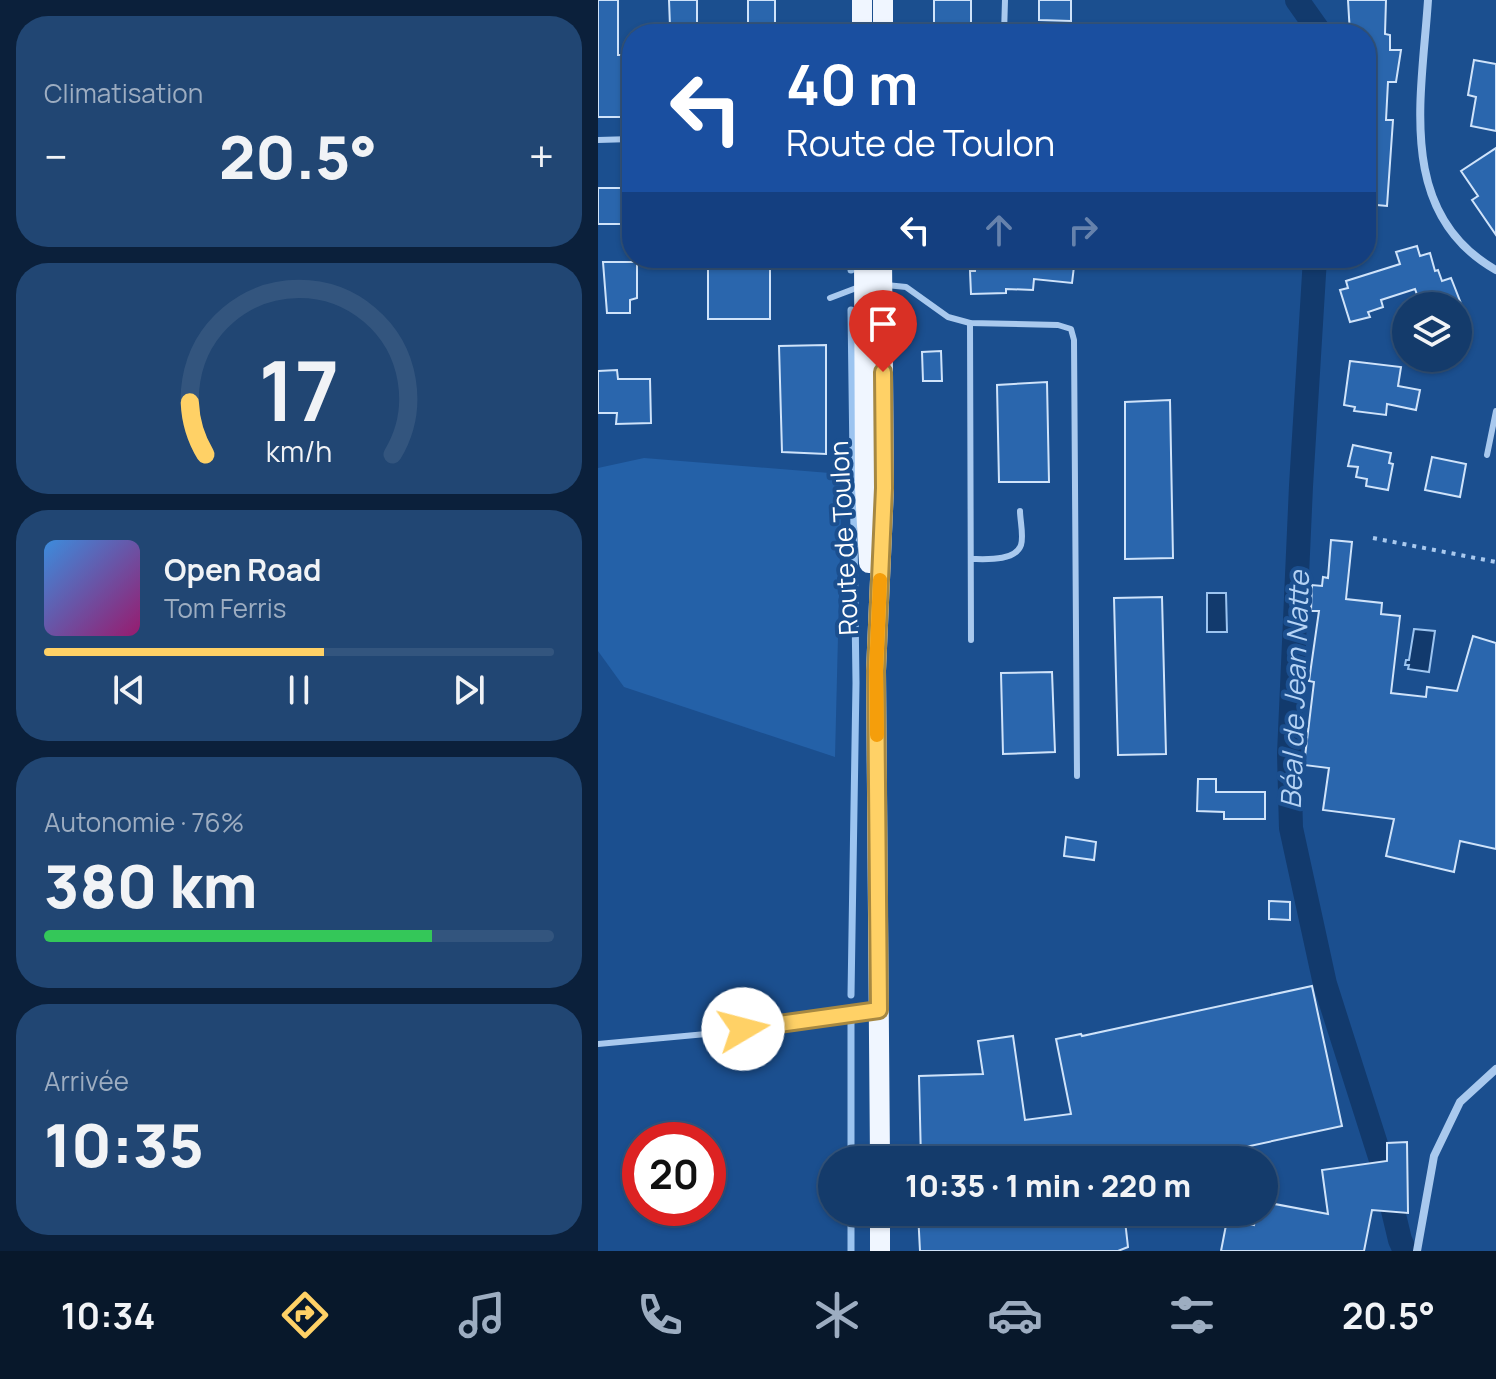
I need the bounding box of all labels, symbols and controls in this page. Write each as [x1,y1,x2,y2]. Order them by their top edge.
text: 40 m [786,45,918,122]
icon: left [654,56,758,160]
text: Climatisation [44,75,203,111]
text: 20.5° [219,115,377,197]
text: Route de Toulon [786,118,1055,167]
text: − [44,126,68,186]
text: + [529,126,554,186]
icon: left [893,208,937,252]
icon: ahead [977,208,1021,252]
icon: right [1061,208,1105,252]
pin [849,290,917,372]
map controls [1392,292,1472,372]
button: layers [1392,292,1472,372]
icon: arrive [861,302,905,346]
text: 17 [259,331,339,445]
text: km/h [266,432,332,471]
street label: Route de Toulon [820,440,866,636]
text: Open Road [164,549,321,590]
water label: Béal de Jean Natte [1271,569,1317,810]
text: Tom Ferris [164,590,286,626]
icon: previous [107,668,151,712]
icon: pause [277,668,321,712]
icon: next [447,668,491,712]
text: Autonomie · 76% [44,804,244,840]
text: 380 km [44,844,257,926]
position arrow [701,987,785,1071]
text: Arrivée [44,1063,129,1099]
text: 10:35 [44,1103,204,1185]
speed limit sign: 20 [622,1122,726,1226]
text: 10:35 · 1 min · 220 m [905,1165,1191,1206]
icon: directions [277,1287,333,1343]
icon: music [454,1287,510,1343]
icon: phone [632,1287,688,1343]
icon: climate [809,1287,865,1343]
icon: car [987,1287,1043,1343]
icon: filters [1164,1287,1220,1343]
text: 10:34 [61,1291,155,1340]
text: 20.5° [1342,1291,1435,1340]

